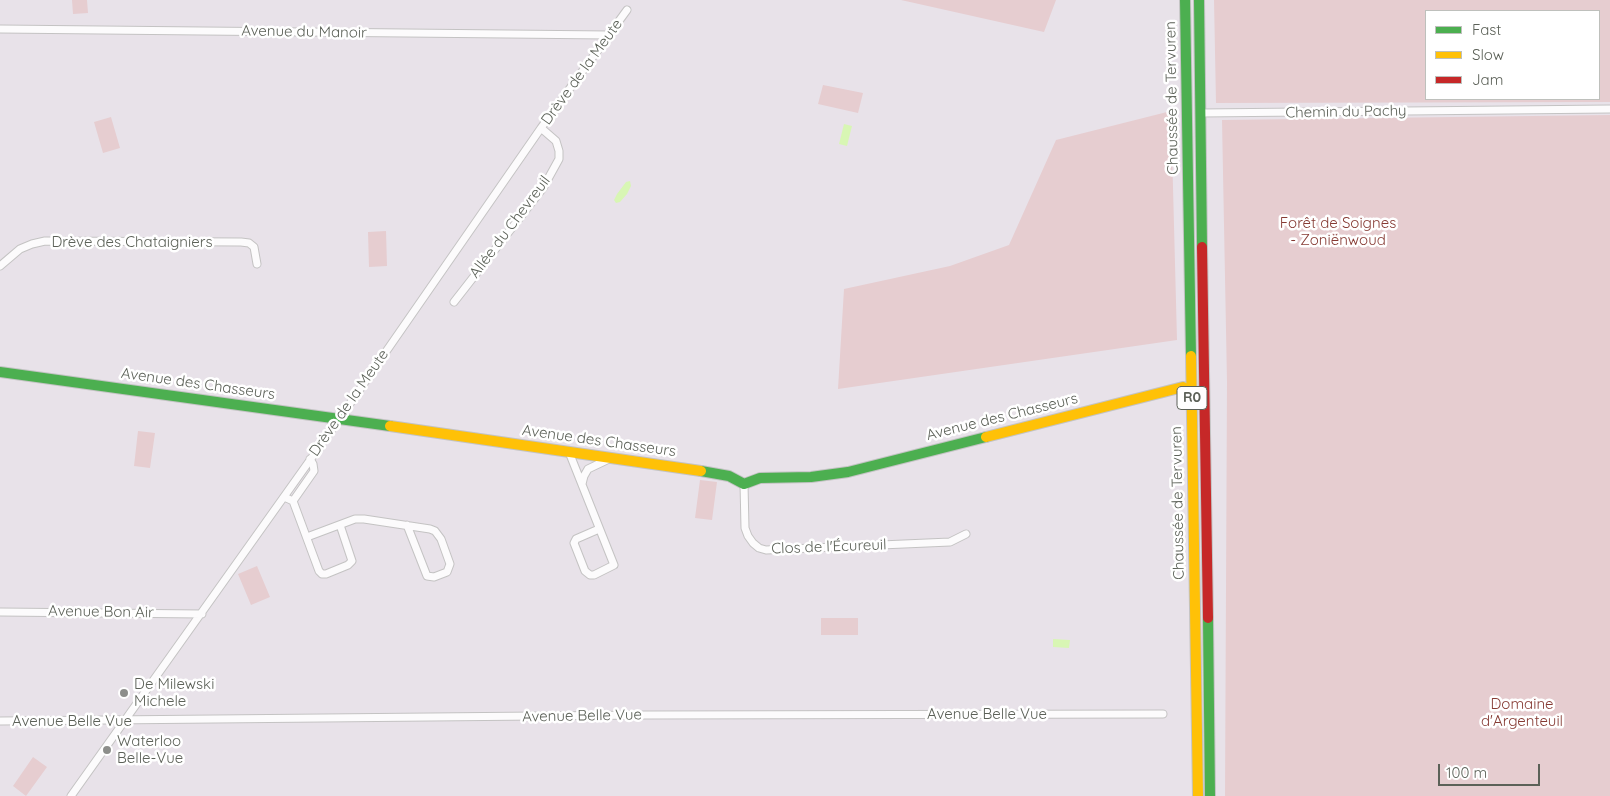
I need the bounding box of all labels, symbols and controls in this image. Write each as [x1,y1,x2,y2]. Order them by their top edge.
legend [1425,10,1600,100]
street label: Drève de la Meute [538,16,626,128]
text: Fast [1472,20,1501,39]
street label: Chaussée de Tervuren [1162,21,1182,175]
street label: Avenue du Manoir [241,22,367,42]
text: Slow [1472,45,1504,64]
text: Jam [1472,70,1503,89]
street label: Chemin du Pachy [1285,102,1407,122]
street label: Allée du Chevreuil [466,172,554,282]
park label: Forêt de Soignes - Zoniënwoud [1280,214,1396,249]
street label: Drève des Chataigniers [51,233,213,251]
street label: Drève de la Meute [305,346,393,460]
street label: Avenue des Chasseurs [120,364,276,404]
road number: R0 [1177,386,1207,409]
street label: Avenue des Chasseurs [924,389,1080,445]
street label: Avenue des Chasseurs [521,421,677,461]
street label: Chaussée de Tervuren [1168,426,1188,580]
street label: Clos de l'Écureuil [771,536,887,558]
street label: Avenue Bon Air [48,602,154,622]
place label: De Milewski Michele [134,675,214,710]
marker: De Milewski Michele [118,687,130,699]
park label: Domaine d'Argenteuil [1481,695,1563,730]
street label: Avenue Belle Vue [927,705,1047,723]
street label: Avenue Belle Vue [522,706,642,726]
street label: Avenue Belle Vue [12,712,132,730]
place label: Waterloo Belle-Vue [117,732,183,767]
marker: Waterloo Belle-Vue [101,744,113,756]
scale bar [1440,754,1542,786]
text: 100 m [1446,763,1487,782]

